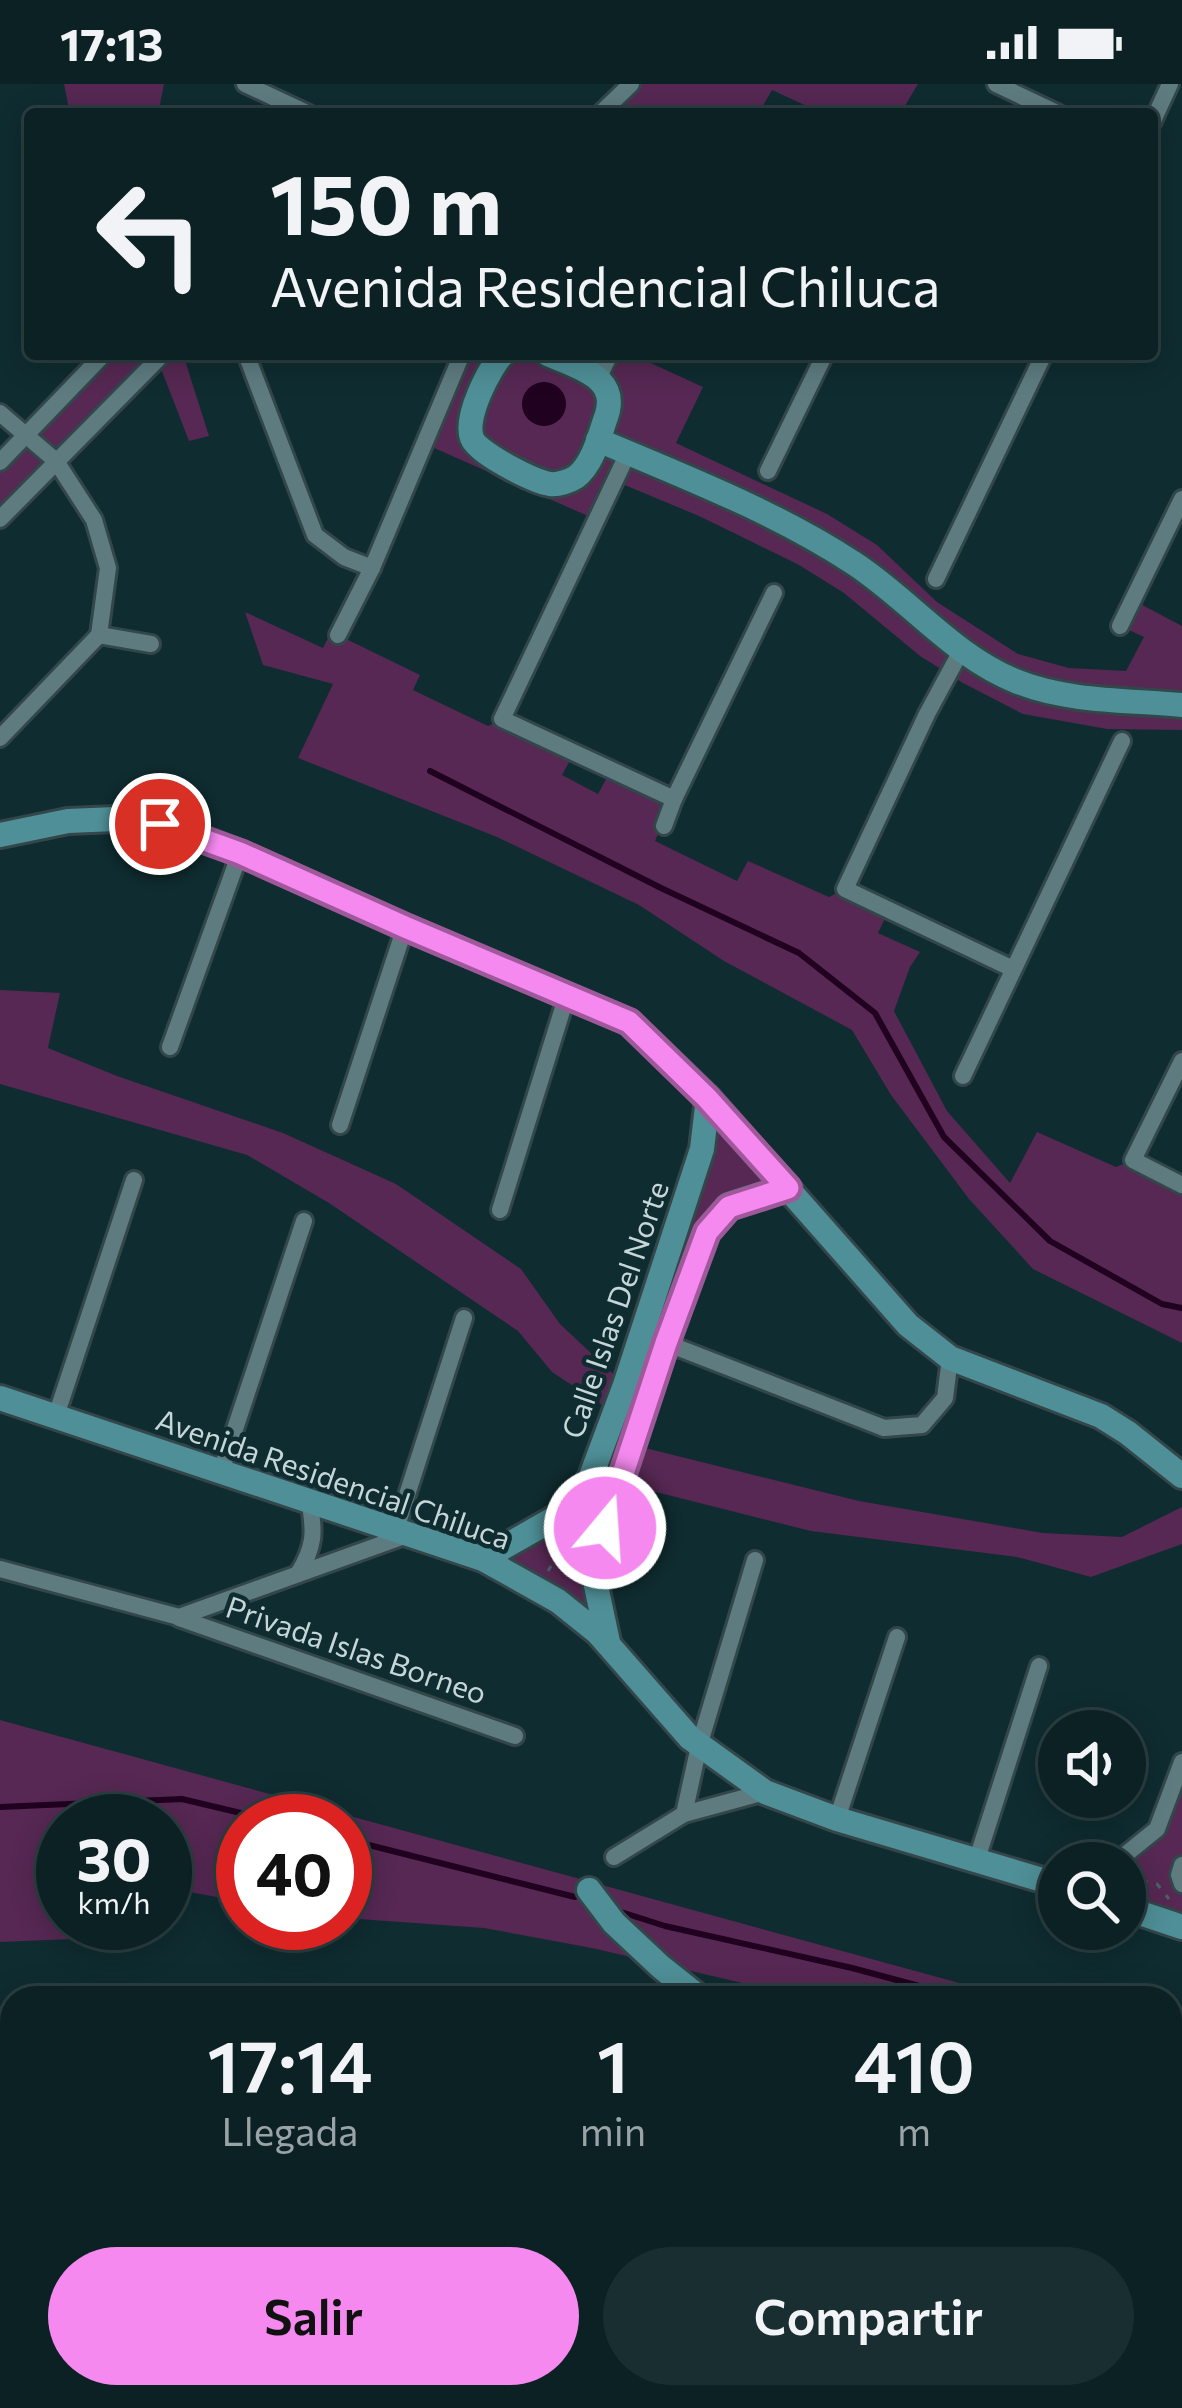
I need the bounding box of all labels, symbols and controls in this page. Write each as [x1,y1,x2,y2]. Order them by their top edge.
text: 17:13 [60,15,164,70]
text: 150 m [270,150,502,252]
icon: left [72,156,228,312]
text: Avenida Residencial Chiluca [270,252,940,318]
pin [109,773,211,875]
icon: arrive [127,791,193,857]
street label: Calle Islas Del Norte [552,1176,675,1443]
street label: Avenida Residencial Chiluca [152,1400,516,1556]
position arrow [542,1465,668,1591]
street label: Privada Islas Borneo [222,1587,492,1711]
map controls [1038,1710,1146,1950]
button: sound [1038,1710,1146,1818]
speed limit sign: 40 [216,1794,372,1950]
text: 30 [77,1820,151,1893]
button: search [1038,1842,1146,1950]
text: km/h [78,1883,150,1920]
text: 17:14 [207,2020,373,2108]
text: 1 [597,2020,629,2108]
text: 410 [853,2020,975,2108]
text: Llegada [221,2106,358,2154]
text: min [580,2106,646,2154]
text: m [897,2106,931,2154]
button: Salir [48,2247,579,2385]
button: Compartir [603,2247,1134,2385]

